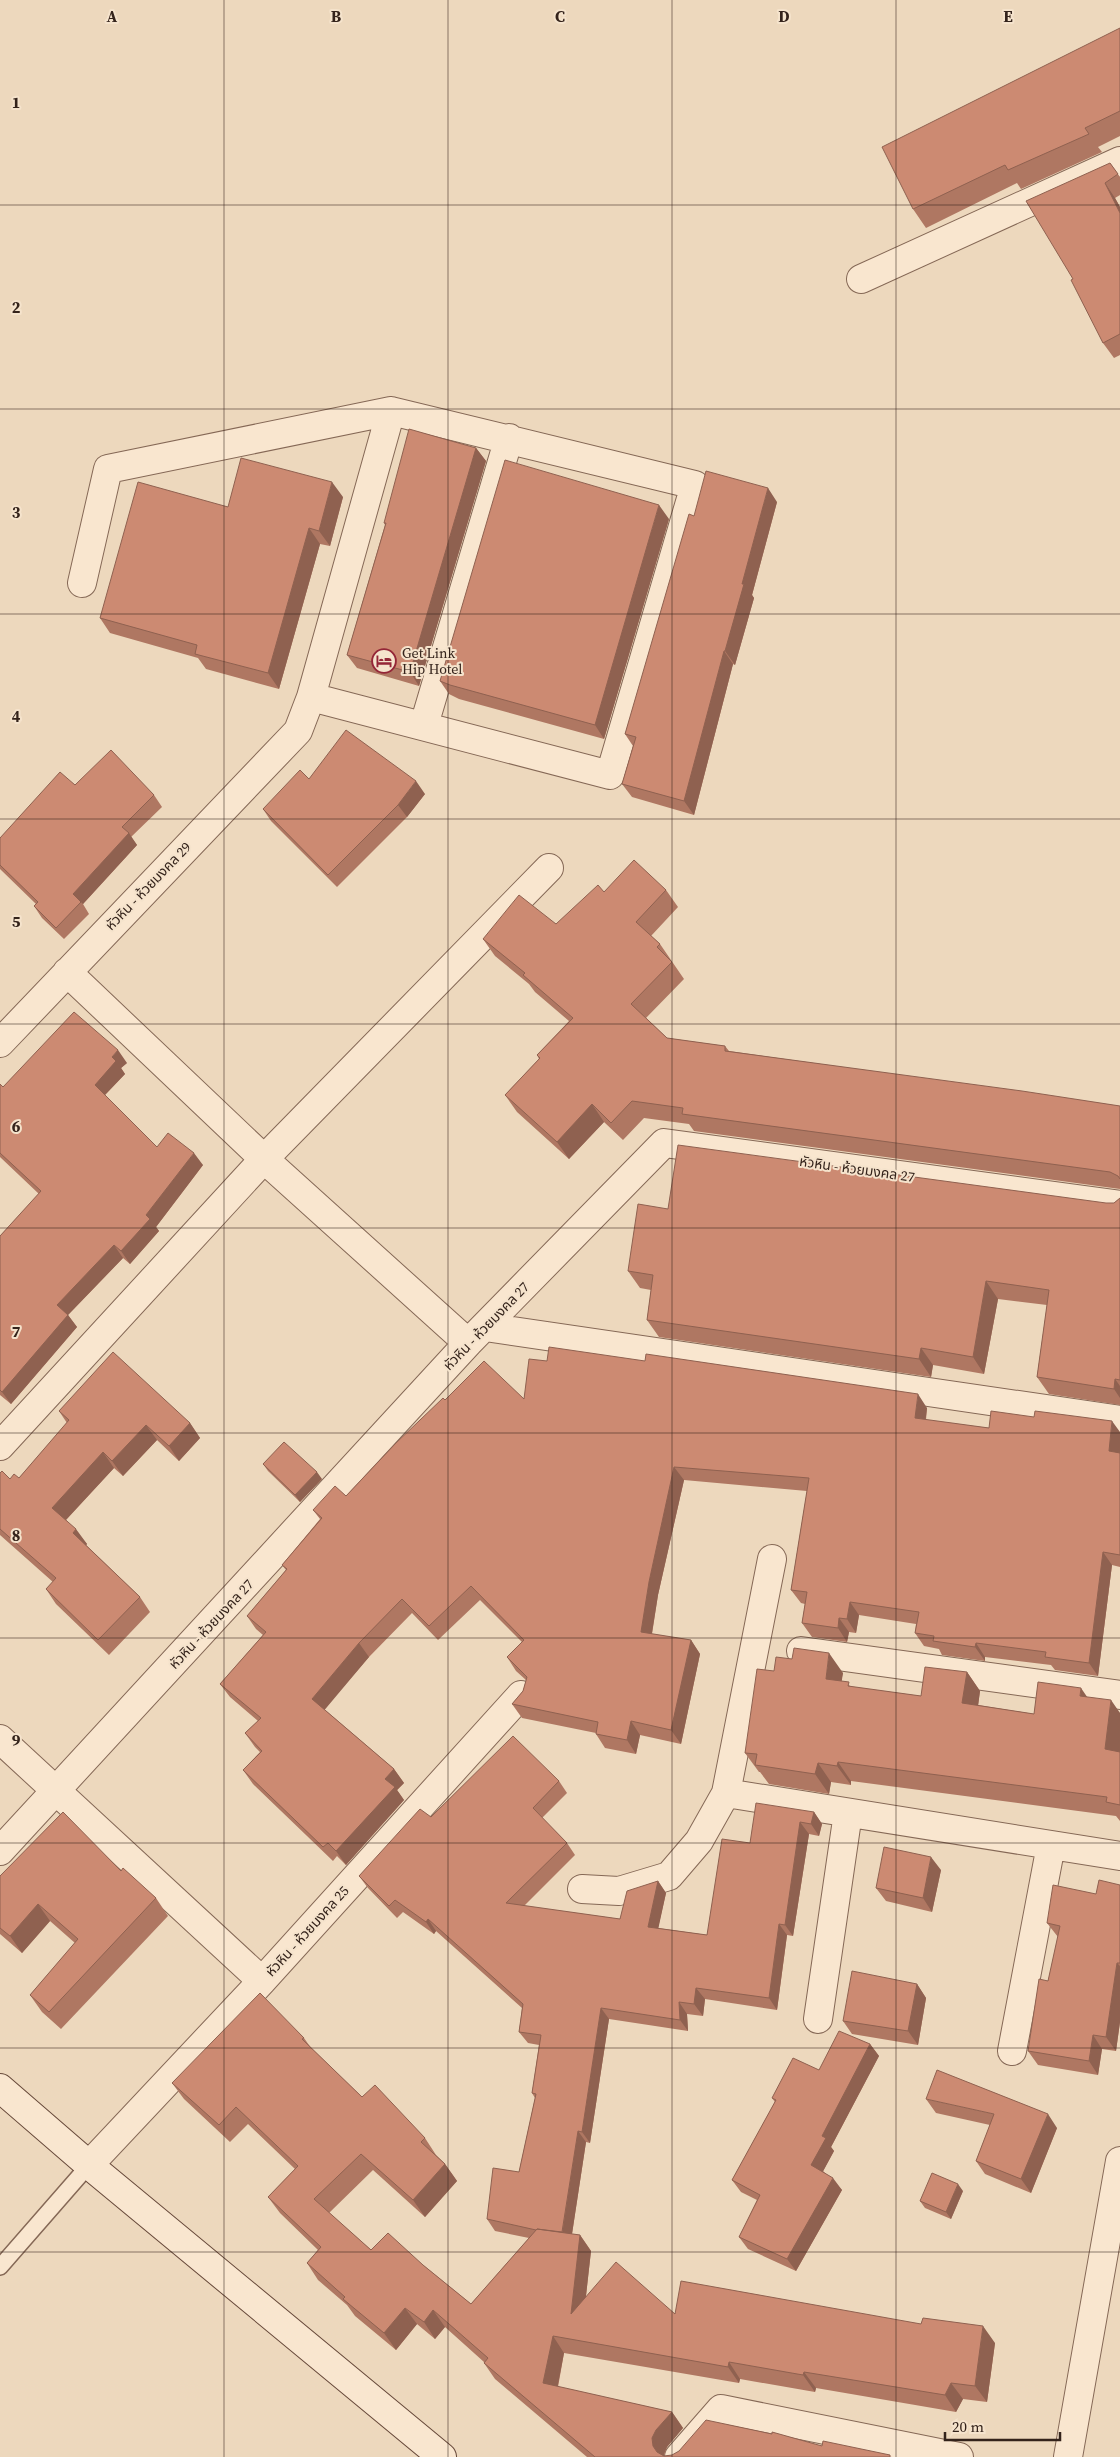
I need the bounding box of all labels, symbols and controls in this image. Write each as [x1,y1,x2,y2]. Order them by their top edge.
text: A [107,5,118,27]
text: B [331,5,342,27]
text: C [555,5,565,27]
text: D [778,5,790,27]
text: E [1003,5,1013,27]
text: 1 [12,91,20,113]
text: 2 [12,296,21,318]
text: 3 [12,501,21,523]
place label: Get Link Hip Hotel [402,643,463,679]
hotel icon: Get Link Hip Hotel [371,648,397,674]
text: 4 [12,705,21,727]
street label: หัวหิน - ห้วยมงคล 29 [100,837,196,935]
text: 5 [12,910,21,932]
text: 6 [12,1115,21,1137]
street label: หัวหิน - ห้วยมงคล 27 [798,1151,916,1187]
street label: หัวหิน - ห้วยมงคล 27 [438,1277,534,1375]
text: 7 [12,1320,21,1342]
text: 8 [12,1524,20,1546]
street label: หัวหิน - ห้วยมงคล 27 [164,1575,258,1673]
text: 9 [12,1729,21,1751]
street label: หัวหิน - ห้วยมงคล 25 [261,1881,353,1981]
scale bar [945,2410,1060,2442]
text: 20 m [952,2416,984,2437]

